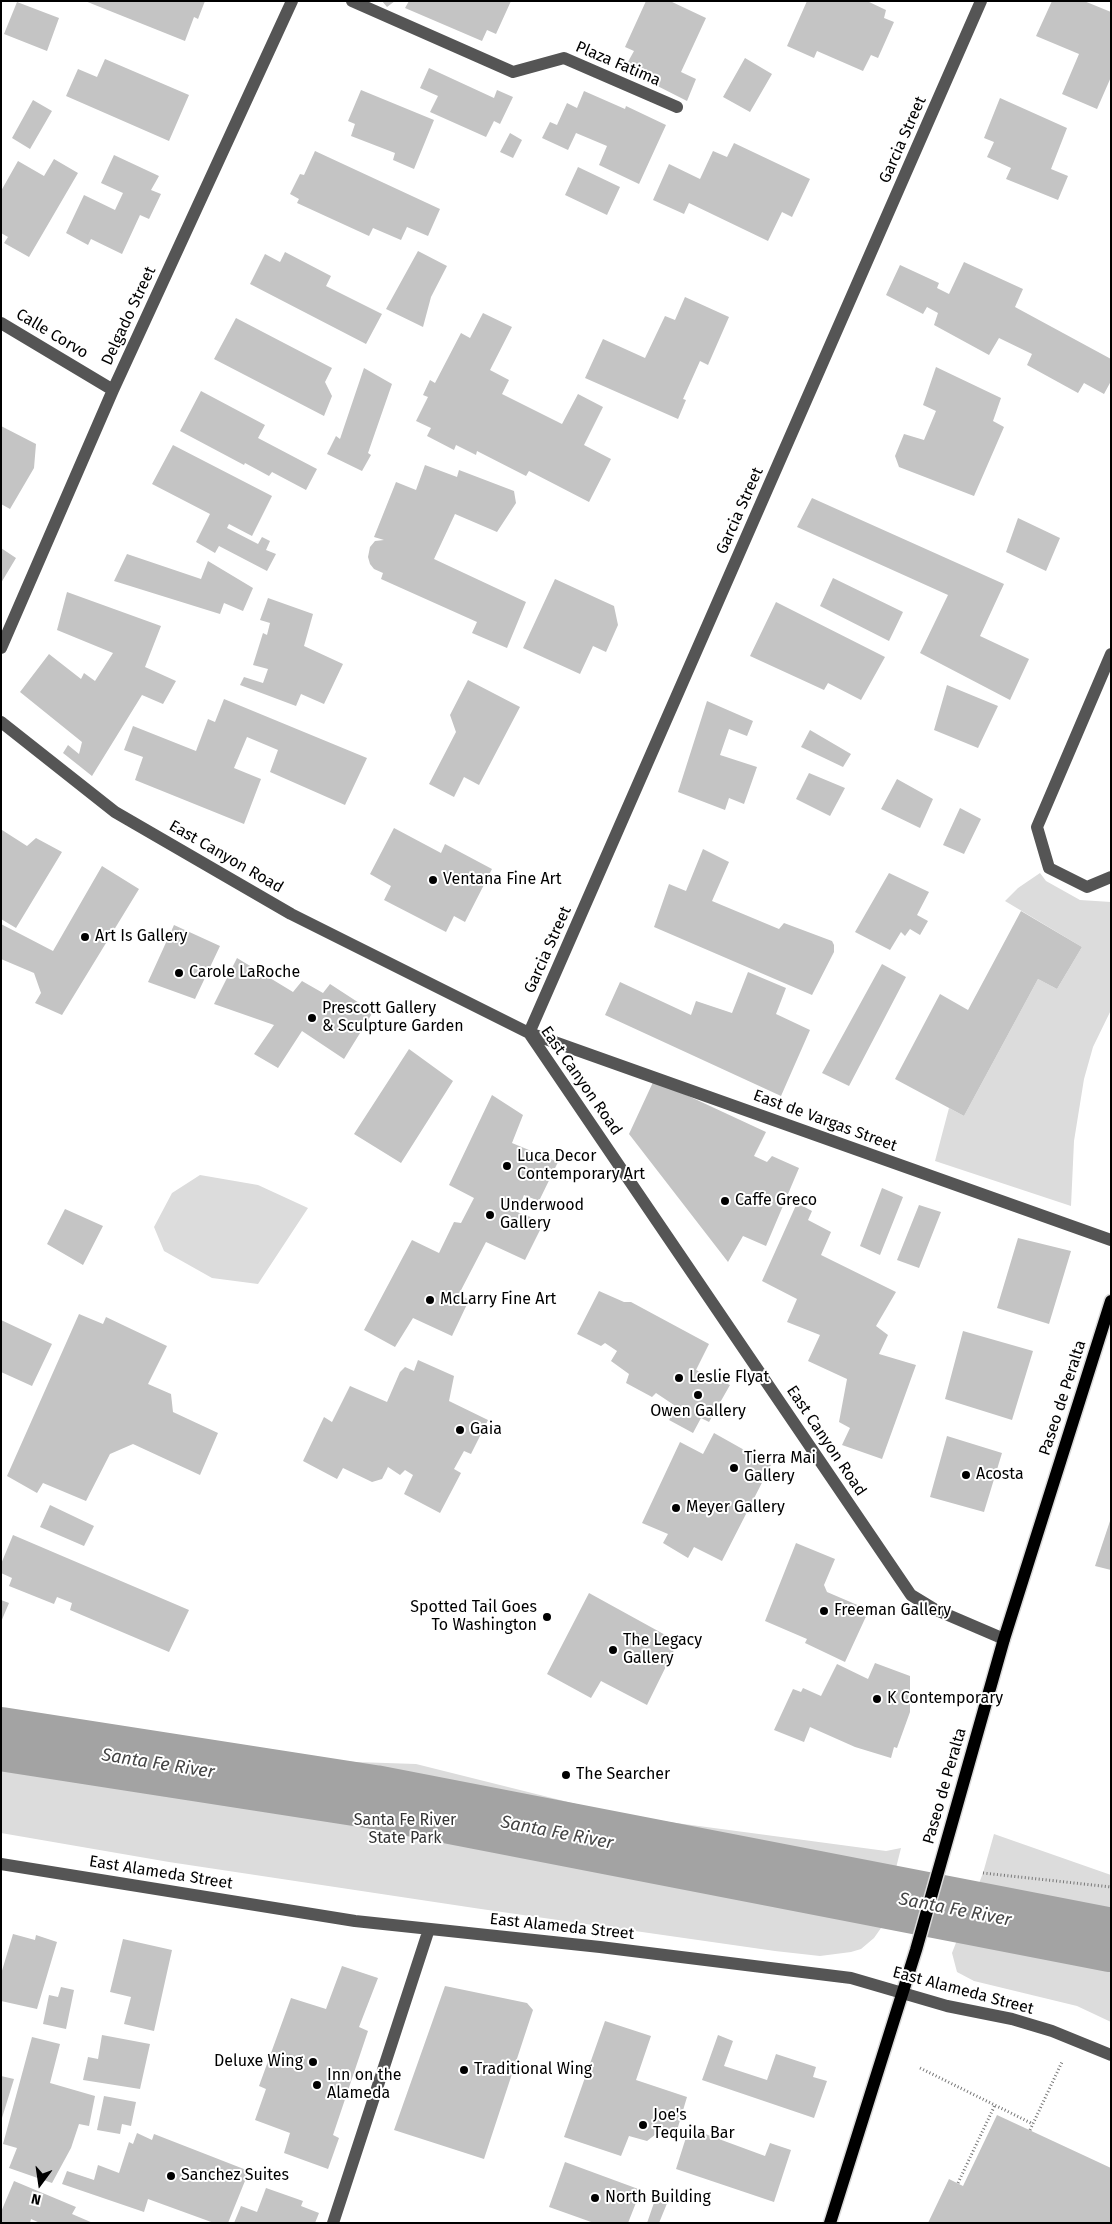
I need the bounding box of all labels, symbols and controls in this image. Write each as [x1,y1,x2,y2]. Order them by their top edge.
street label: Plaza Fatima [573,37,663,91]
street label: Garcia Street [875,94,931,186]
street label: Delgado Street [98,263,160,369]
street label: Calle Corvo [12,305,92,363]
street label: Garcia Street [712,465,768,557]
street label: East Canyon Road [165,816,287,898]
place label: Ventana Fine Art [443,870,562,890]
marker: Ventana Fine Art [427,874,439,886]
street label: Garcia Street [520,904,576,996]
place label: Art Is Gallery [95,927,187,947]
marker: Art Is Gallery [79,931,91,943]
place label: Carole LaRoche [189,963,300,983]
marker: Carole LaRoche [173,967,185,979]
place label: Prescott Gallery & Sculpture Garden [322,999,464,1037]
marker: Prescott Gallery & Sculpture Garden [306,1012,318,1024]
street label: East Canyon Road [536,1023,626,1139]
street label: East de Vargas Street [751,1086,899,1156]
place label: Luca Decor Contemporary Art [517,1147,645,1185]
marker: Luca Decor Contemporary Art [501,1160,513,1172]
place label: Caffe Greco [735,1191,817,1211]
marker: Caffe Greco [719,1195,731,1207]
place label: Underwood Gallery [500,1196,584,1234]
marker: Underwood Gallery [484,1209,496,1221]
place label: McLarry Fine Art [440,1290,556,1310]
marker: McLarry Fine Art [424,1294,436,1306]
street label: Paseo de Peralta [1035,1338,1091,1458]
place label: Leslie Flyat [689,1368,769,1388]
marker: Leslie Flyat [673,1372,685,1384]
street label: East Canyon Road [782,1382,870,1500]
marker: Owen Gallery [692,1389,704,1401]
place label: Owen Gallery [650,1402,746,1422]
place label: Gaia [470,1420,502,1440]
marker: Gaia [454,1424,466,1436]
place label: Tierra Mai Gallery [744,1449,816,1487]
marker: Tierra Mai Gallery [728,1462,740,1474]
place label: Acosta [976,1465,1024,1485]
marker: Acosta [960,1469,972,1481]
place label: Meyer Gallery [686,1498,785,1518]
marker: Meyer Gallery [670,1502,682,1514]
place label: Spotted Tail Goes To Washington [410,1598,537,1636]
place label: Freeman Gallery [834,1601,951,1621]
marker: Freeman Gallery [818,1605,830,1617]
marker: Spotted Tail Goes To Washington [541,1611,553,1623]
place label: The Legacy Gallery [623,1631,702,1669]
marker: The Legacy Gallery [607,1644,619,1656]
place label: K Contemporary [887,1689,1003,1709]
marker: K Contemporary [871,1693,883,1705]
street label: Paseo de Peralta [919,1726,971,1846]
water label: Santa Fe River [100,1744,216,1784]
place label: The Searcher [576,1765,670,1785]
marker: The Searcher [560,1769,572,1781]
park label: Santa Fe River State Park [354,1811,456,1849]
water label: Santa Fe River [499,1812,615,1854]
street label: East Alameda Street [88,1852,234,1894]
water label: Santa Fe River [897,1889,1013,1931]
street label: East Alameda Street [489,1910,635,1944]
street label: East Alameda Street [890,1963,1036,2019]
place label: Deluxe Wing [214,2052,303,2072]
marker: Deluxe Wing [307,2056,319,2068]
place label: Traditional Wing [474,2060,592,2080]
marker: Traditional Wing [458,2064,470,2076]
place label: Inn on the Alameda [327,2066,402,2104]
marker: Inn on the Alameda [311,2079,323,2091]
place label: Joe's Tequila Bar [653,2106,735,2144]
marker: Joe's Tequila Bar [637,2119,649,2131]
north arrow [15,2159,65,2209]
place label: Sanchez Suites [181,2166,289,2186]
marker: Sanchez Suites [165,2170,177,2182]
place label: North Building [605,2188,711,2208]
text: N [30,2190,43,2208]
marker: North Building [589,2192,601,2204]

